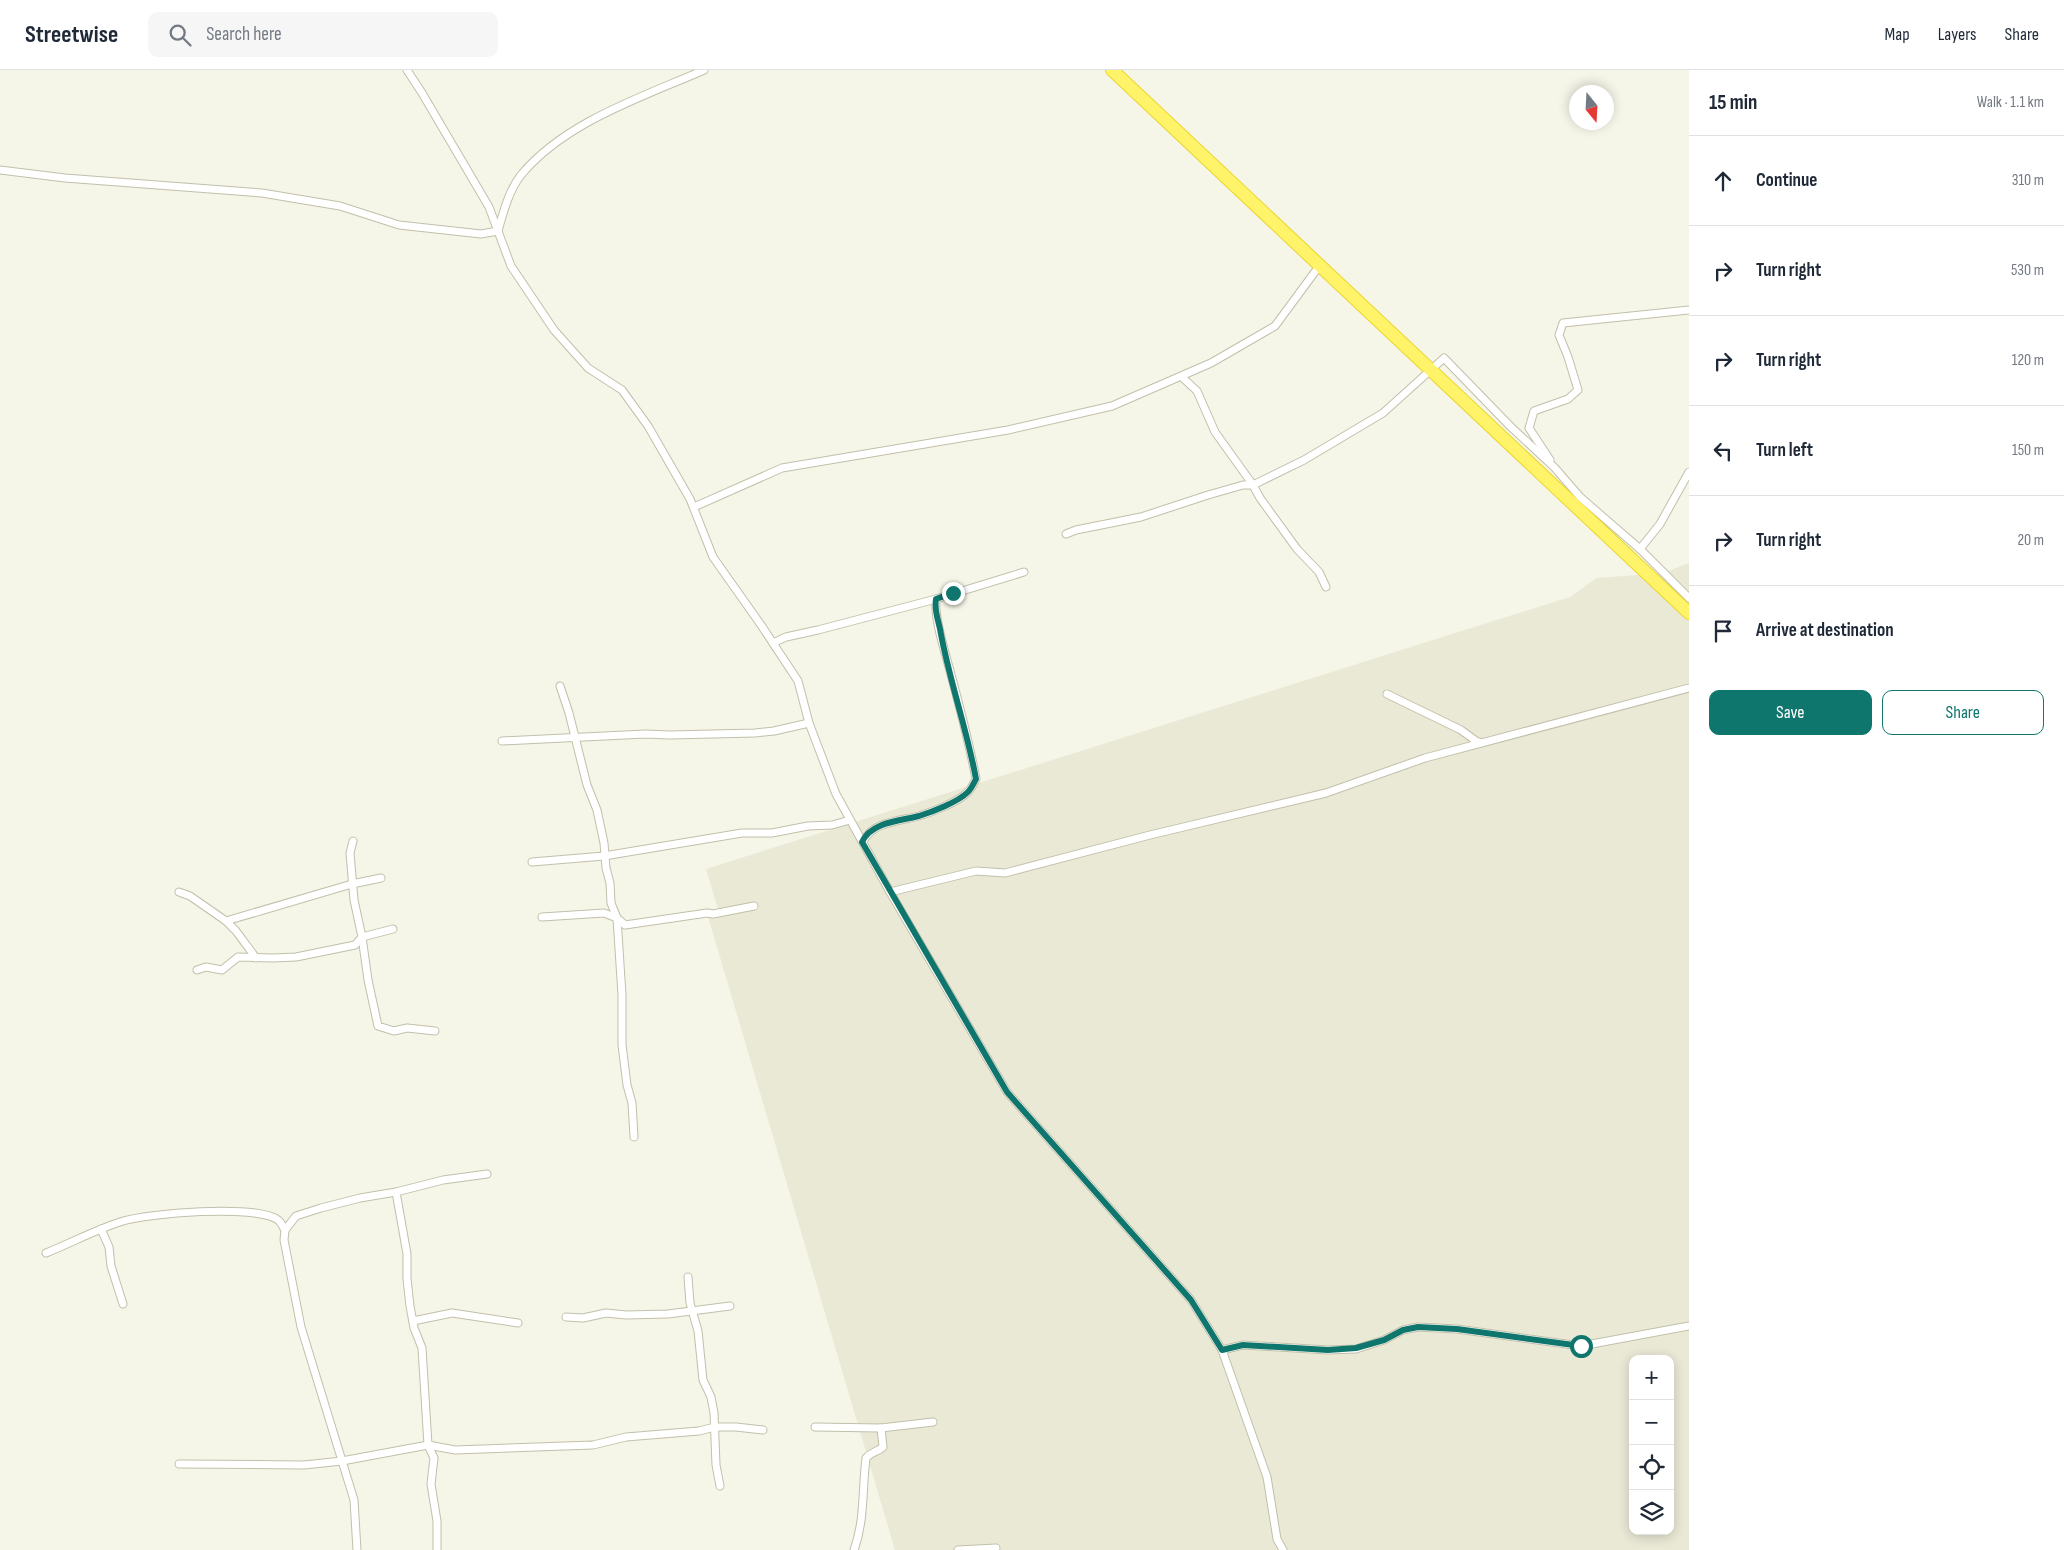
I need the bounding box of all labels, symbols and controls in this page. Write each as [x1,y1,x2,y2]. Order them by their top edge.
search box [148,12,498,57]
text: Streetwise [25,20,118,49]
icon: search [166,21,194,49]
text: Search here [206,23,282,46]
text: Map [1885,24,1910,45]
text: Layers [1938,24,1977,45]
text: Share [2005,24,2039,45]
north arrow [1569,85,1614,130]
text: 15 min [1709,90,1757,115]
text: Walk · 1.1 km [1977,93,2044,112]
icon: ahead [1709,167,1737,195]
text: Continue [1756,169,1817,192]
text: 310 m [2012,171,2044,190]
icon: right [1709,257,1737,285]
text: Turn right [1756,259,1821,282]
text: 530 m [2011,261,2044,280]
icon: right [1709,347,1737,375]
text: Turn right [1756,349,1821,372]
text: 120 m [2012,351,2044,370]
icon: left [1709,437,1737,465]
text: Turn left [1756,439,1813,462]
text: 150 m [2012,441,2044,460]
icon: right [1709,527,1737,555]
text: Turn right [1756,529,1821,552]
text: 20 m [2017,531,2044,550]
route end [942,582,965,605]
icon: arrive [1709,617,1737,645]
text: Arrive at destination [1756,619,1894,642]
button: Save [1709,690,1872,735]
button: Share [1882,690,2044,735]
route start [1570,1335,1593,1358]
map controls [1629,1355,1674,1535]
button: + [1629,1355,1674,1400]
button: − [1629,1400,1674,1445]
button: locate [1629,1445,1674,1490]
button: layers [1629,1490,1674,1535]

